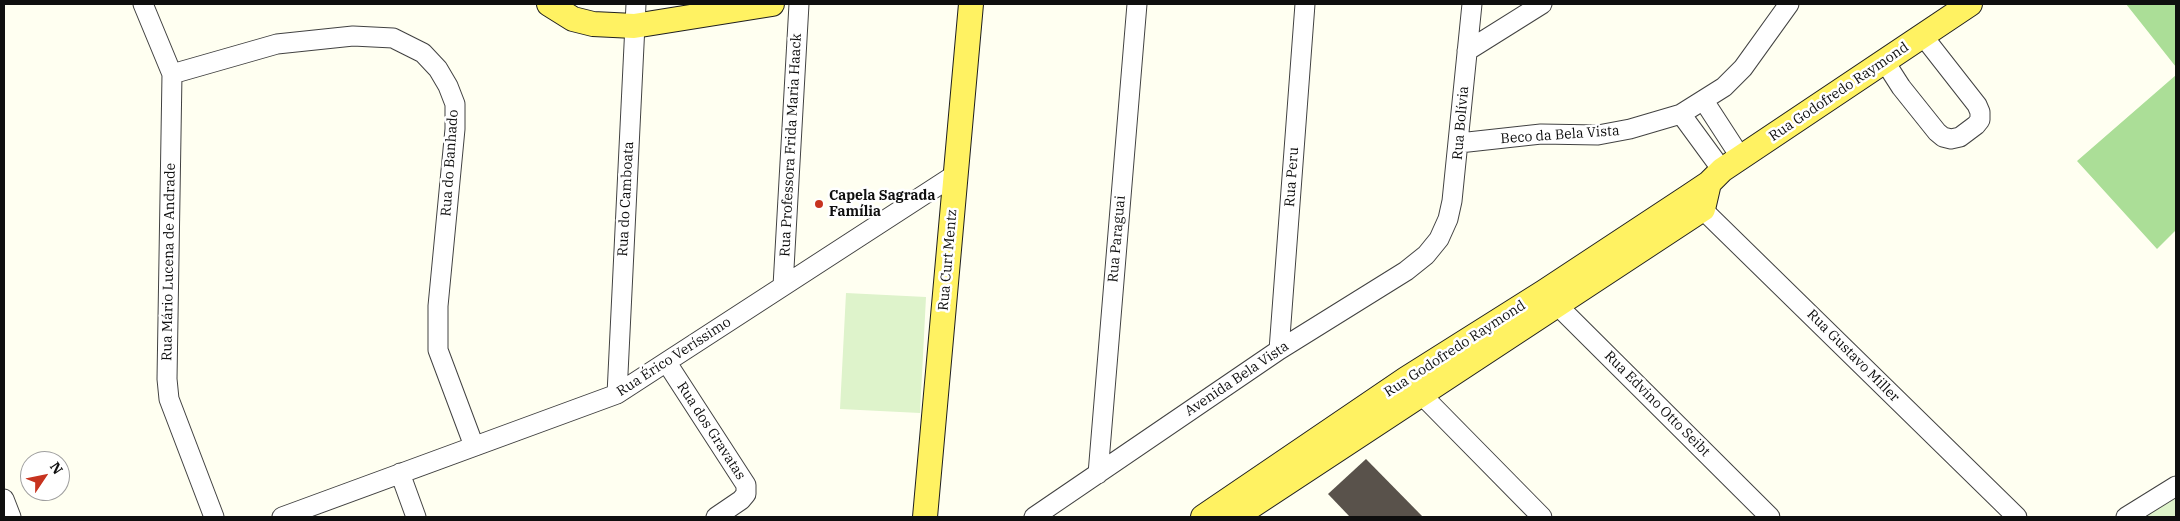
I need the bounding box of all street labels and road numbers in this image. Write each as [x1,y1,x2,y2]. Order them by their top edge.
street label: Rua Professora Frida Maria Haack [777,33,805,257]
street label: Rua Godofredo Raymond [1766,39,1912,145]
street label: Rua Bolívia [1449,85,1473,161]
street label: Rua do Banhado [438,109,462,217]
street label: Beco da Bela Vista [1500,122,1620,148]
street label: Rua do Camboata [615,141,637,257]
street label: Rua Peru [1282,146,1302,208]
street label: Rua Mário Lucena de Andrade [159,163,179,361]
street label: Rua Paraguai [1105,195,1129,283]
street label: Rua Curt Mentz [935,209,961,311]
street label: Rua Godofredo Raymond [1381,297,1529,401]
street label: Rua Gustavo Miller [1803,306,1903,406]
street label: Rua Érico Veríssimo [614,314,734,400]
street label: Avenida Bela Vista [1182,338,1292,420]
street label: Rua Edvino Otto Seibt [1601,348,1713,460]
street label: Rua dos Gravatas [673,379,749,483]

